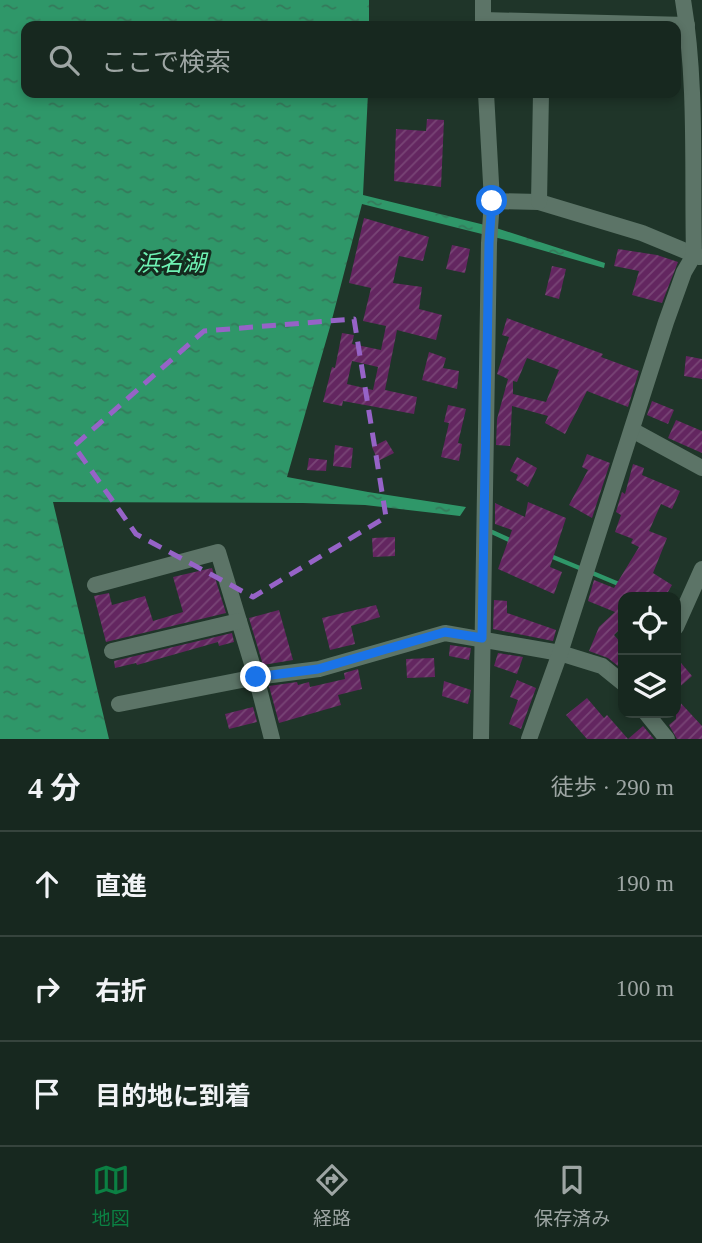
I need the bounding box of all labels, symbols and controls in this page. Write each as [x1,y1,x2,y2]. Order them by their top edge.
search box [21,21,681,98]
icon: search [45,41,83,79]
text: ここで検索 [101,48,231,77]
route start [476,185,507,216]
water label: 浜名湖 [137,251,209,276]
map controls [618,592,681,718]
button: locate [618,592,681,655]
button: layers [618,655,681,718]
route end [240,661,271,692]
text: 4 分 [28,771,81,804]
text: 徒歩 · 290 m [551,775,674,800]
icon: ahead [28,865,66,903]
text: 190 m [616,871,674,896]
text: 直進 [95,872,147,901]
icon: right [28,970,66,1008]
text: 100 m [616,976,674,1001]
text: 右折 [95,977,147,1006]
icon: arrive [28,1075,66,1113]
text: 目的地に到着 [95,1082,251,1111]
tab: 地図 [92,1161,130,1230]
tab: 経路 [313,1161,351,1230]
tab: 保存済み [534,1161,610,1230]

